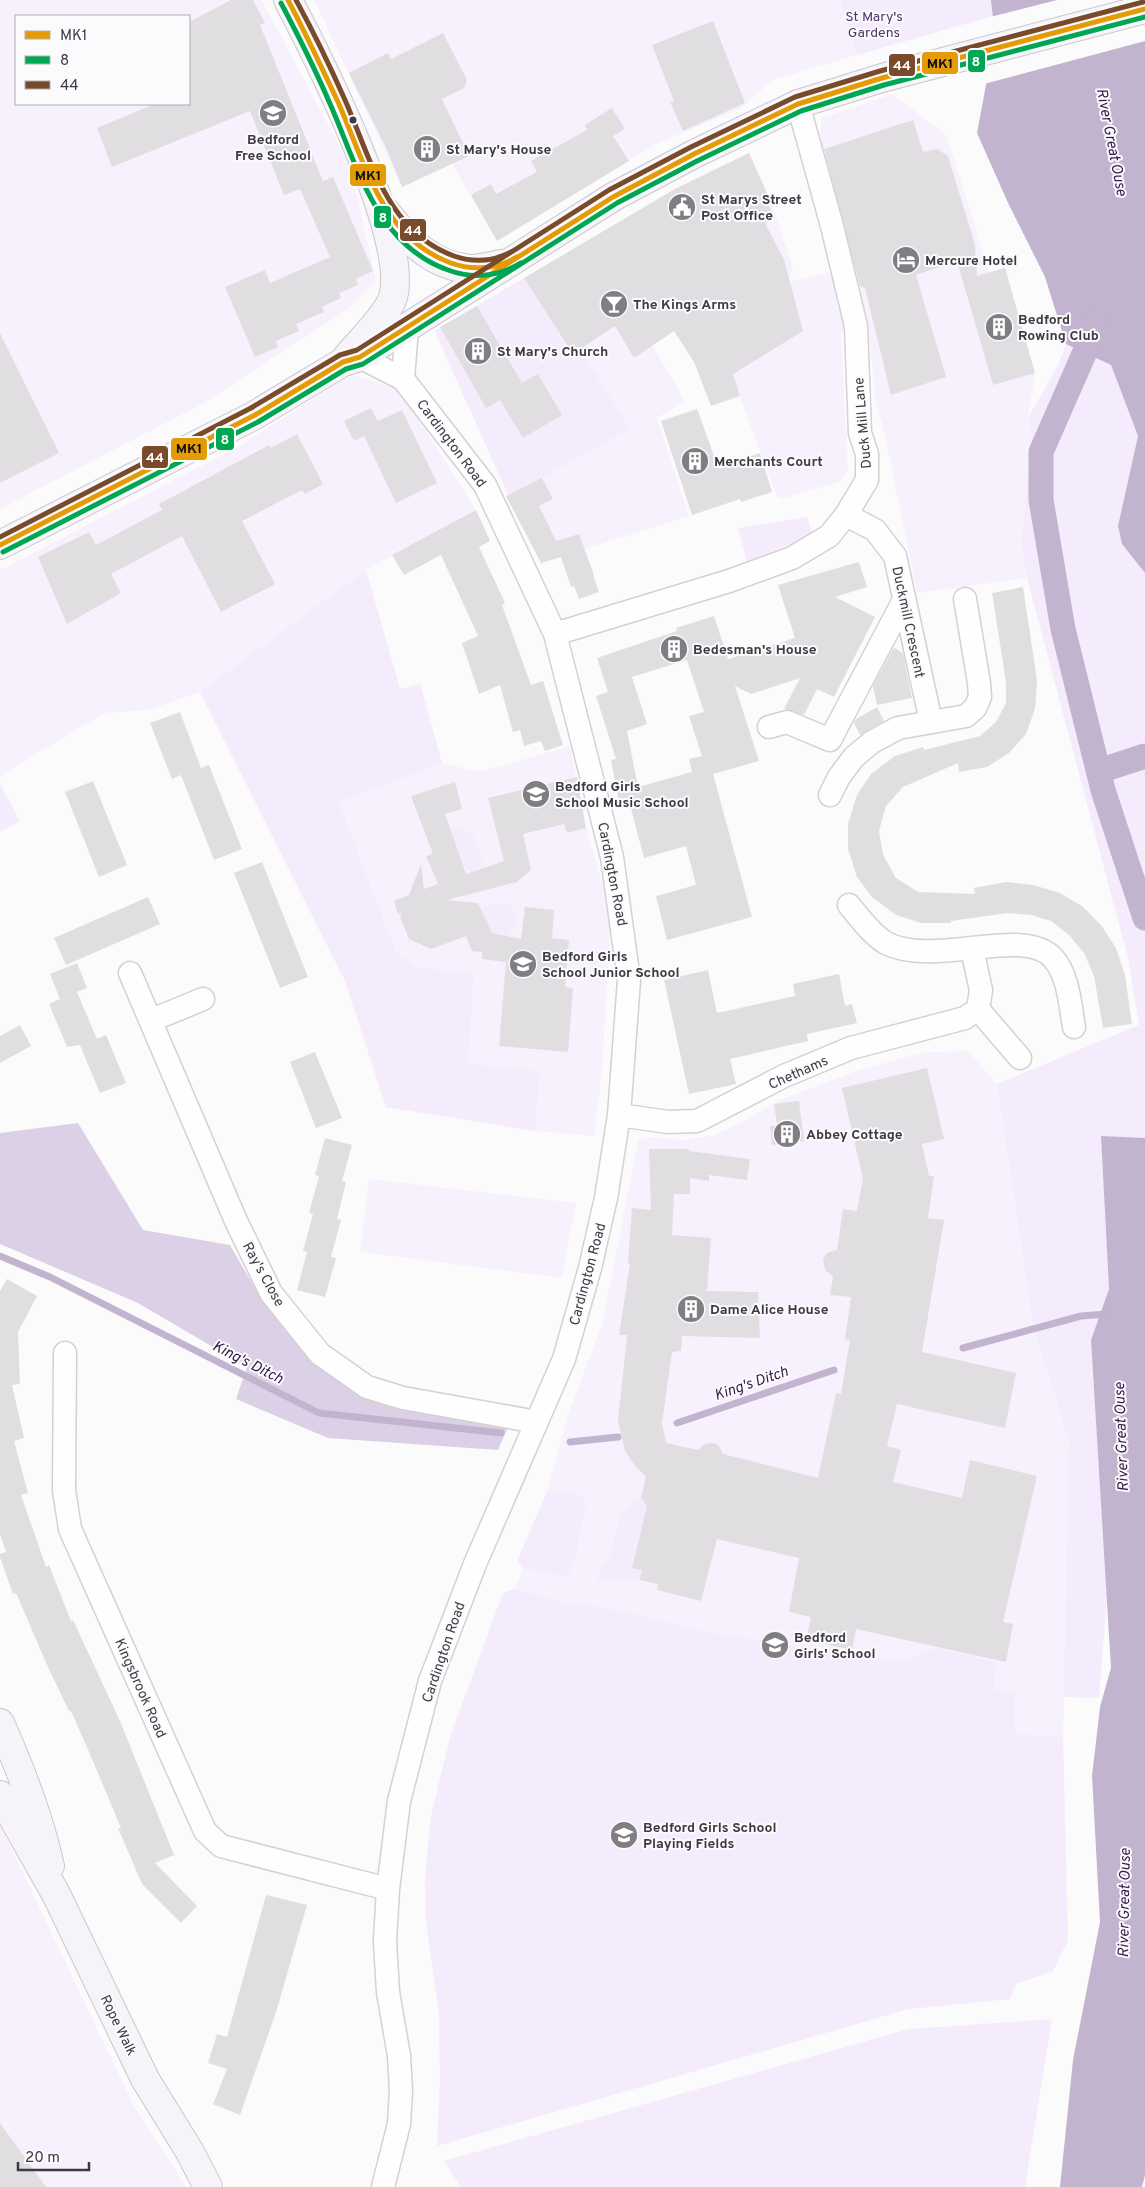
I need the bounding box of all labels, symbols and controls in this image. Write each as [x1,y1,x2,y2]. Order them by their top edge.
park label: St Mary's Gardens [845,9,903,42]
legend [15,15,190,105]
text: MK1 [60,27,87,46]
line badge: 8 [967,49,986,73]
line badge: MK1 [921,51,959,75]
text: 8 [60,52,69,71]
line badge: 44 [888,53,916,77]
text: 8 [972,54,980,71]
text: MK1 [927,56,953,73]
text: 44 [893,58,911,75]
text: 44 [60,77,79,96]
water label: River Great Ouse [1091,87,1130,198]
school or university icon: Bedford Free School [258,98,288,128]
unlabelled marker [348,115,358,125]
place label: Bedford Free School [235,132,311,165]
building icon: St Mary's House [412,134,442,164]
place label: St Mary's House [446,142,551,159]
line badge: MK1 [349,163,387,187]
text: MK1 [355,168,381,185]
public building icon: St Marys Street Post Office [667,192,697,222]
place label: St Marys Street Post Office [701,192,802,225]
line badge: 8 [373,205,392,229]
text: 8 [379,210,387,227]
line badge: 44 [399,218,427,242]
text: 44 [404,223,422,240]
hotel icon: Mercure Hotel [891,245,921,275]
place label: Mercure Hotel [925,253,1017,270]
bar icon: The Kings Arms [599,289,629,319]
place label: The Kings Arms [633,297,736,314]
building icon: Bedford Rowing Club [984,312,1014,342]
place label: Bedford Rowing Club [1018,312,1099,345]
building icon: St Mary's Church [463,336,493,366]
place label: St Mary's Church [497,344,608,361]
street label: Duck Mill Lane [851,377,876,469]
street label: Cardington Road [412,397,489,491]
line badge: 8 [215,427,235,451]
text: 8 [221,432,229,449]
line badge: MK1 [170,437,208,461]
text: MK1 [176,441,202,458]
line badge: 44 [141,445,169,469]
building icon: Merchants Court [680,446,710,476]
text: 44 [146,450,164,467]
place label: Merchants Court [714,454,823,471]
street label: Duckmill Crescent [887,565,928,680]
building icon: Bedesman's House [659,634,689,664]
place label: Bedesman's House [693,642,817,659]
school or university icon: Bedford Girls School Music School [521,779,551,809]
place label: Bedford Girls School Music School [555,779,689,812]
street label: Cardington Road [593,821,630,928]
school or university icon: Bedford Girls School Junior School [508,949,538,979]
place label: Bedford Girls School Junior School [542,949,680,982]
street label: Chethams [766,1053,831,1094]
building icon: Abbey Cottage [772,1119,802,1149]
place label: Abbey Cottage [806,1127,903,1144]
street label: Cardington Road [567,1221,610,1328]
street label: Ray's Close [238,1240,287,1310]
building icon: Dame Alice House [676,1294,706,1324]
place label: Dame Alice House [710,1302,829,1319]
water label: King's Ditch [209,1337,286,1389]
water label: King's Ditch [712,1363,791,1406]
water label: River Great Ouse [1111,1382,1134,1492]
street label: Cardington Road [419,1600,470,1705]
school or university icon: Bedford Girls' School [760,1630,790,1660]
place label: Bedford Girls' School [794,1630,875,1663]
street label: Kingsbrook Road [110,1636,169,1741]
school or university icon: Bedford Girls School Playing Fields [609,1820,639,1850]
place label: Bedford Girls School Playing Fields [643,1820,777,1853]
water label: River Great Ouse [1115,1848,1136,1958]
street label: Rope Walk [96,1993,140,2059]
scale bar [18,2140,89,2172]
text: 20 m [25,2149,60,2168]

